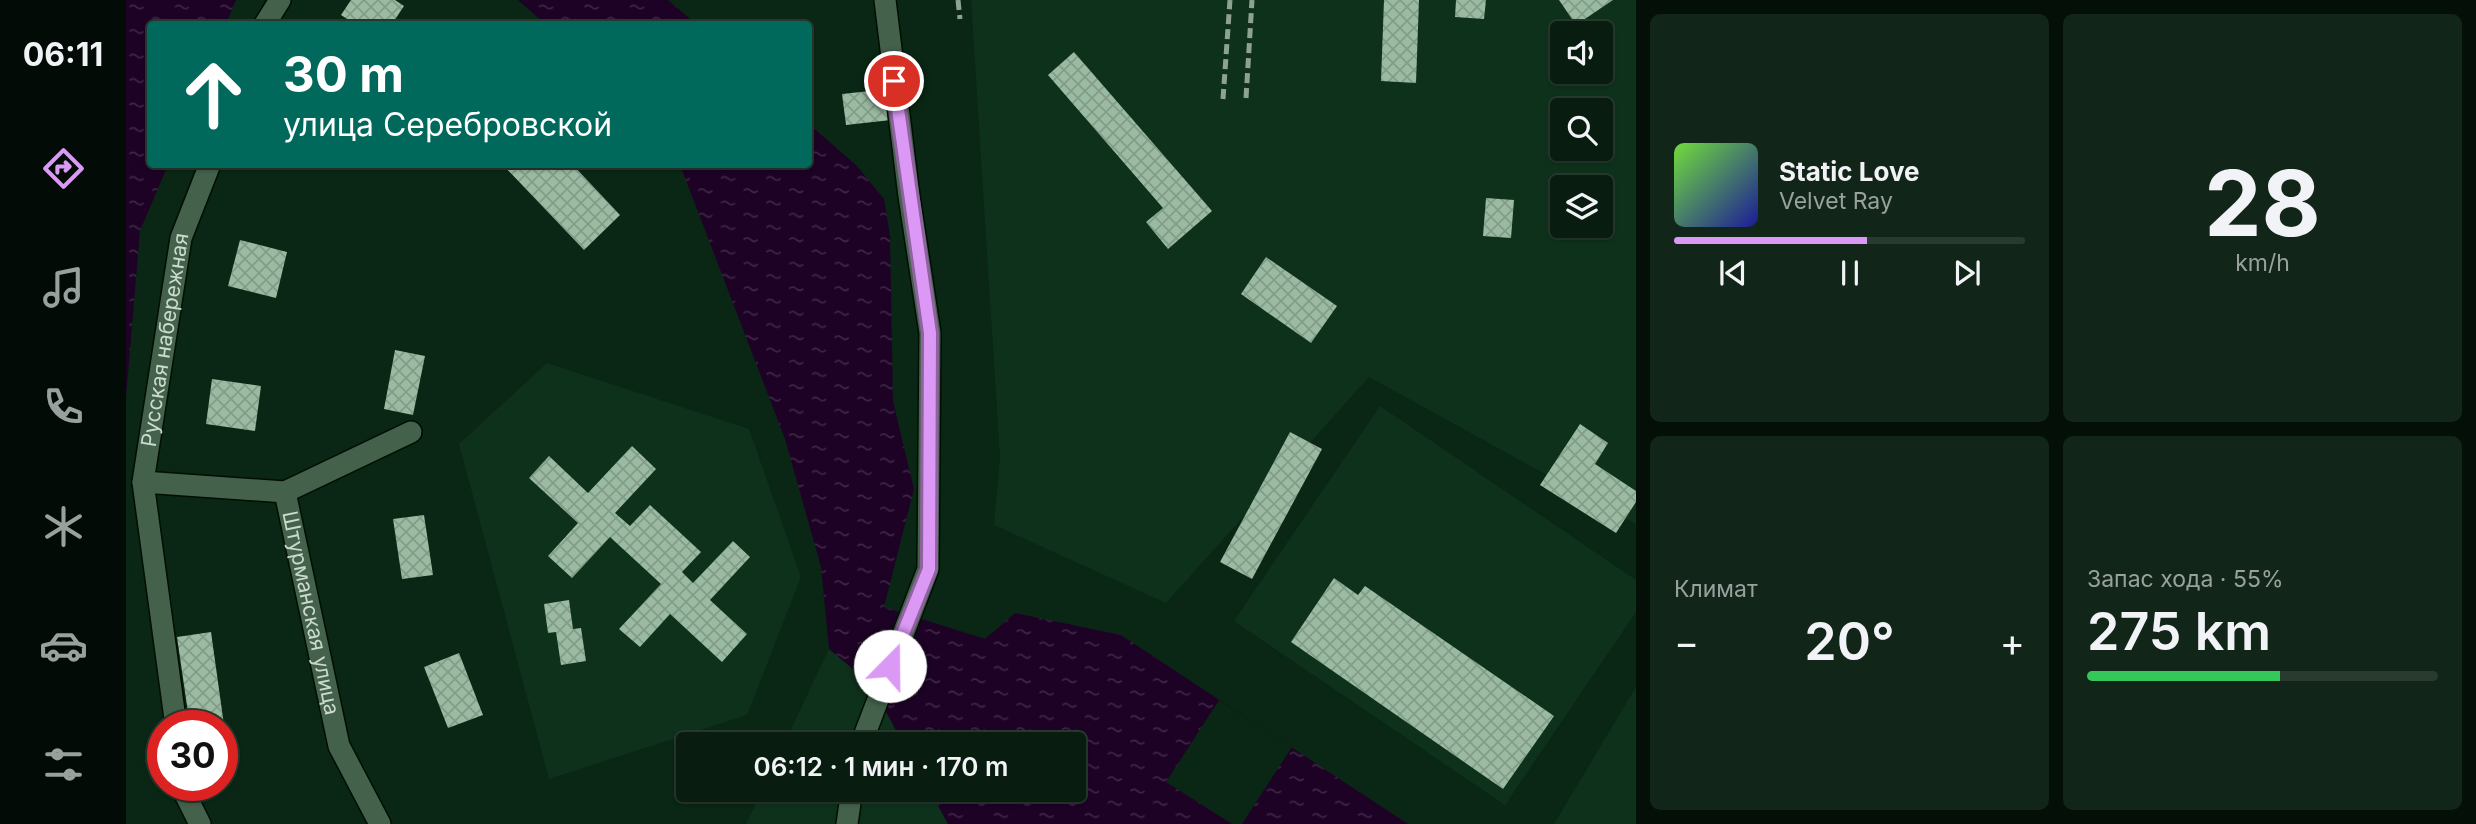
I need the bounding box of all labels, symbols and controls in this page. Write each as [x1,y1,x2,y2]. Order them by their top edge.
map controls [1550,21,1613,238]
button: sound [1550,21,1613,84]
text: 06:11 [23,35,103,74]
text: 30 m [283,45,404,104]
icon: ahead [168,49,259,140]
pin [864,51,924,111]
icon: arrive [875,62,913,100]
button: search [1550,98,1613,161]
text: улица Серебровской [283,105,612,144]
icon: directions [39,144,88,193]
text: 28 [2204,148,2321,258]
text: Static Love [1779,156,1920,187]
button: layers [1550,175,1613,238]
text: Velvet Ray [1779,187,1893,215]
street label: Русская набережная [136,231,194,448]
text: km/h [2235,249,2290,277]
icon: previous [1714,254,1752,292]
icon: pause [1831,254,1869,292]
icon: next [1948,254,1986,292]
icon: music [39,263,88,312]
icon: phone [39,382,88,431]
icon: climate [39,502,88,551]
street label: Штурманская улица [277,508,345,717]
text: Запас хода · 55% [2087,565,2283,593]
text: Климат [1674,575,1758,603]
text: 275 km [2087,600,2271,663]
text: 20° [1804,610,1895,673]
text: − [1674,619,1699,665]
text: + [2000,619,2025,665]
icon: car [39,621,88,670]
position arrow [853,629,927,703]
speed limit sign: 30 [147,710,238,801]
icon: filters [39,740,88,789]
text: 06:12 · 1 мин · 170 m [754,751,1008,782]

